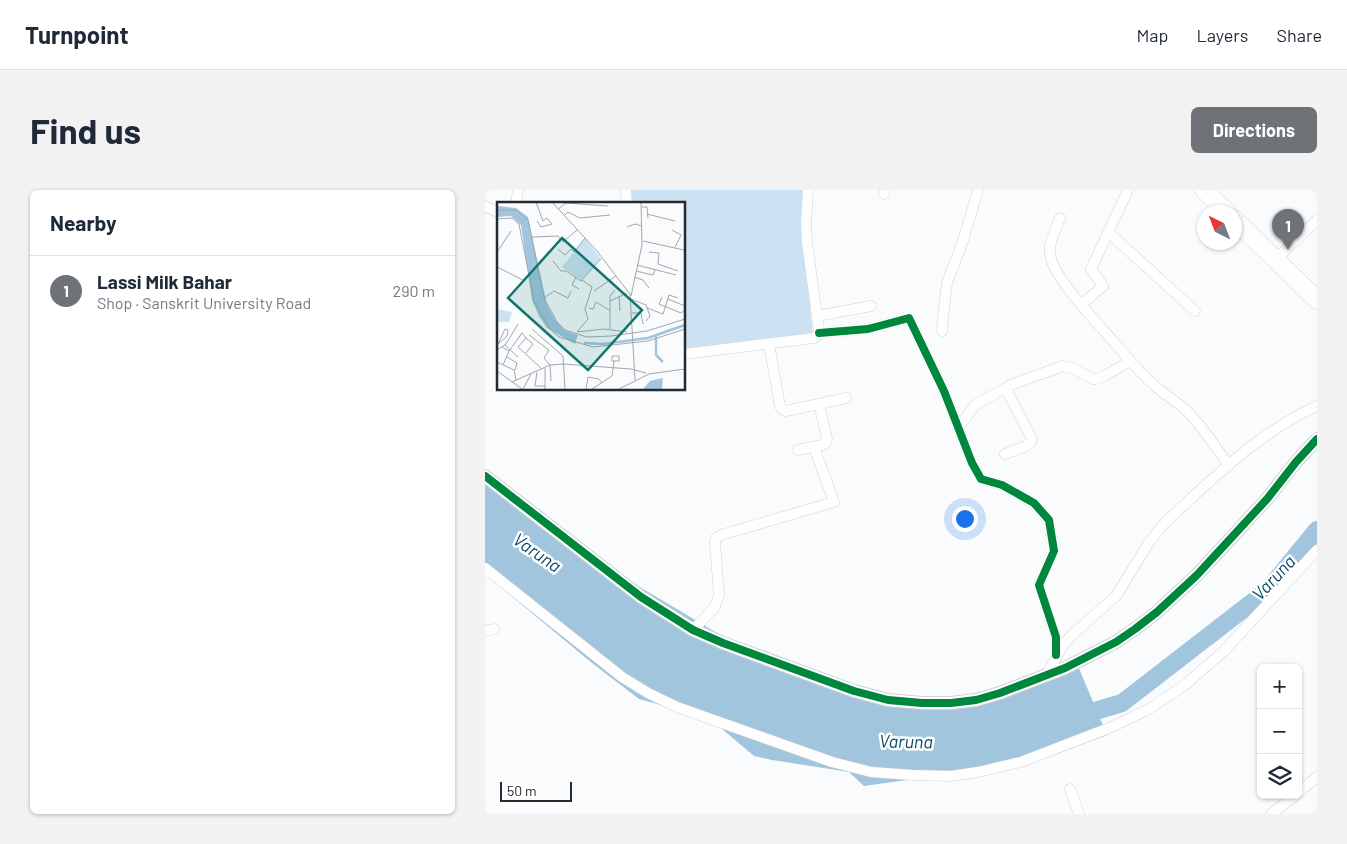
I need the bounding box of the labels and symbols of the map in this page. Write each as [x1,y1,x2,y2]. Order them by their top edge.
inset map [497,202,685,390]
north arrow [1197,205,1242,250]
pin: 1 [1272,209,1304,250]
your location [952,506,978,532]
water label: Varuna [509,528,566,577]
water label: Varuna [1247,550,1300,604]
water label: Varuna [879,730,933,752]
scale bar [500,779,573,802]

